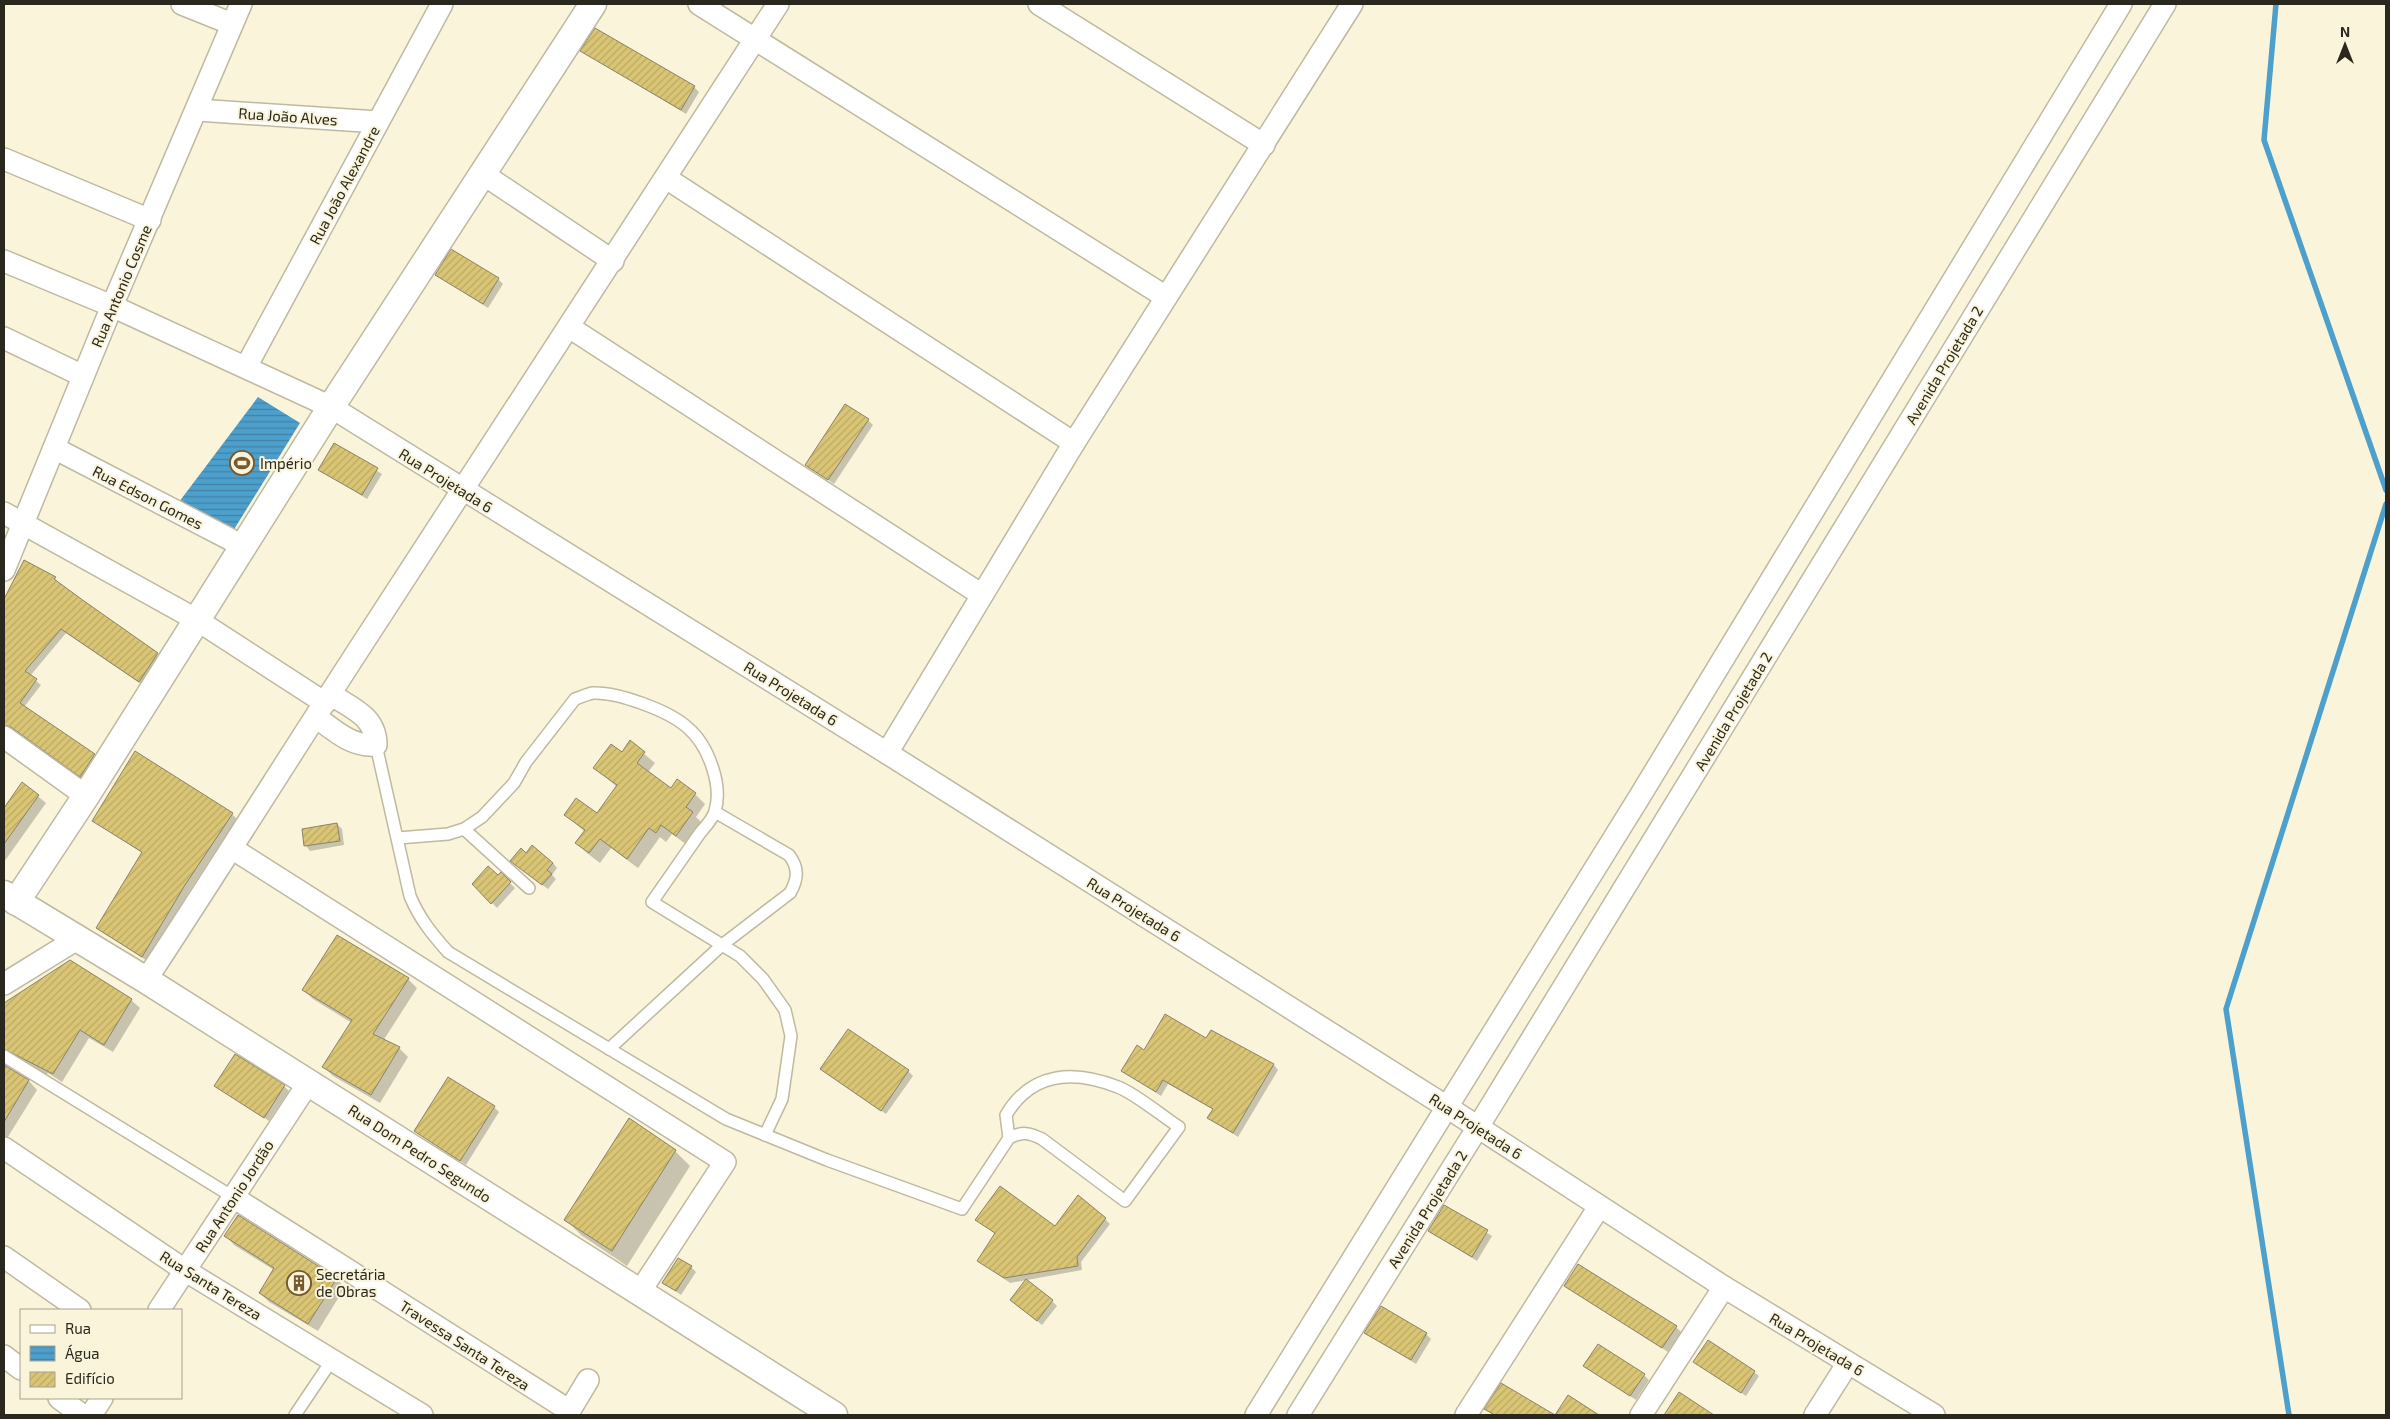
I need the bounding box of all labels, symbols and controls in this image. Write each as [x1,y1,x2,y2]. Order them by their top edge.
north arrow [2320,20,2370,70]
text: N [2340,23,2350,40]
street label: Rua João Alves [238,104,338,128]
street label: Rua João Alexandre [305,123,383,247]
street label: Rua Antonio Cosme [87,222,155,350]
street label: Avenida Projetada 2 [1901,302,1987,428]
street label: Rua Projetada 6 [395,444,496,517]
sports icon: Império [229,450,255,476]
place label: Império [260,454,312,472]
street label: Rua Edson Gomes [90,461,206,533]
street label: Avenida Projetada 2 [1690,648,1776,774]
street label: Rua Projetada 6 [740,657,841,730]
street label: Rua Projetada 6 [1083,873,1184,946]
street label: Rua Projetada 6 [1426,1089,1526,1164]
street label: Rua Dom Pedro Segundo [345,1100,495,1206]
street label: Rua Antonio Jordão [191,1137,277,1255]
street label: Avenida Projetada 2 [1384,1147,1471,1272]
street label: Rua Santa Tereza [157,1246,265,1324]
place label: Secretária de Obras [316,1265,386,1300]
building icon: Secretária de Obras [286,1270,312,1296]
street label: Travessa Santa Tereza [397,1296,533,1394]
legend [20,1309,182,1399]
street label: Rua Projetada 6 [1766,1309,1868,1380]
text: Rua [65,1319,91,1337]
text: Água [65,1344,100,1362]
text: Edifício [65,1369,115,1387]

